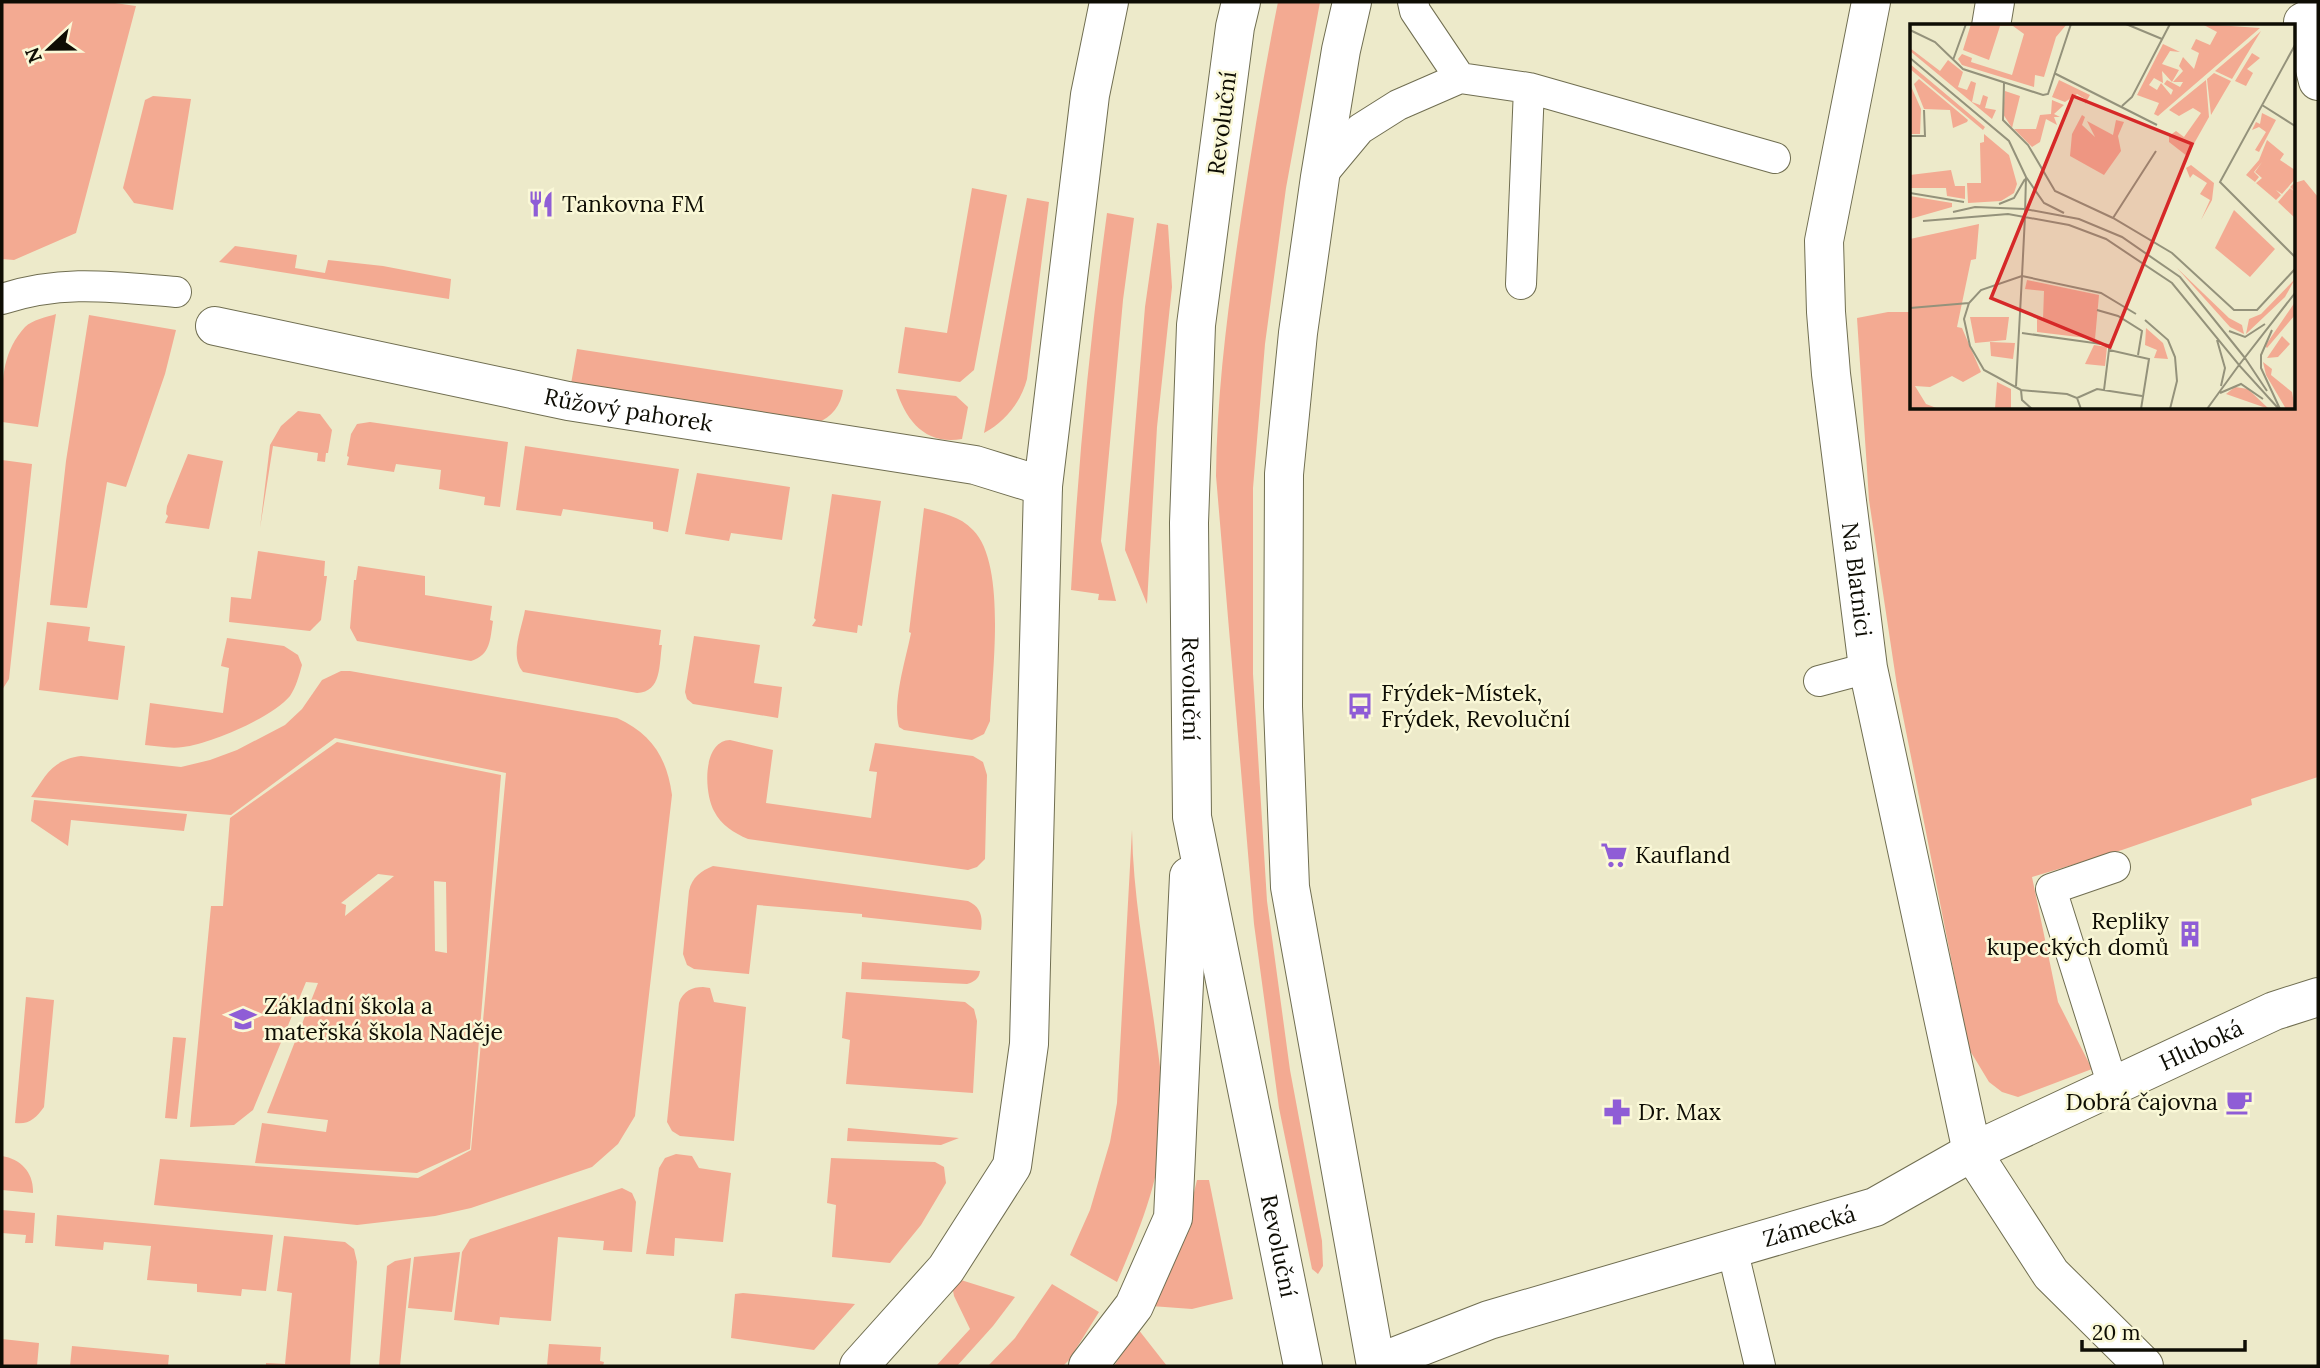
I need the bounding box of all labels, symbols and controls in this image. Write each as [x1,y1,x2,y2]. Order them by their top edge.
north arrow [14,14,84,84]
inset map [1910,24,2296,410]
text: N [19,44,47,67]
street label: Revoluční [1201,69,1242,176]
restaurant icon: Tankovna FM [526,189,556,219]
place label: Tankovna FM [562,189,705,218]
street label: Růžový pahorek [542,381,716,438]
street label: Na Blatnici [1836,520,1879,639]
street label: Revoluční [1176,636,1206,741]
place label: Frýdek-Místek, Frýdek, Revoluční [1381,678,1570,733]
bus stop icon: Frýdek-Místek, Frýdek, Revoluční [1345,691,1375,721]
supermarket icon: Kaufland [1599,840,1629,870]
place label: Kaufland [1635,840,1731,869]
place label: Repliky kupeckých domů [1987,906,2170,961]
building icon: Repliky kupeckých domů [2175,919,2205,949]
place label: Základní škola a mateřská škola Naděje [264,991,503,1046]
school or university icon: Základní škola a mateřská škola Naděje [228,1004,258,1034]
street label: Hluboká [2154,1013,2247,1077]
place label: Dobrá čajovna [2065,1087,2218,1116]
cafe icon: Dobrá čajovna [2224,1087,2254,1117]
pharmacy icon: Dr. Max [1602,1097,1632,1127]
place label: Dr. Max [1638,1097,1721,1126]
street label: Revoluční [1255,1192,1304,1300]
street label: Zámecká [1759,1198,1859,1253]
scale bar [2082,1308,2245,1352]
text: 20 m [2092,1319,2141,1346]

